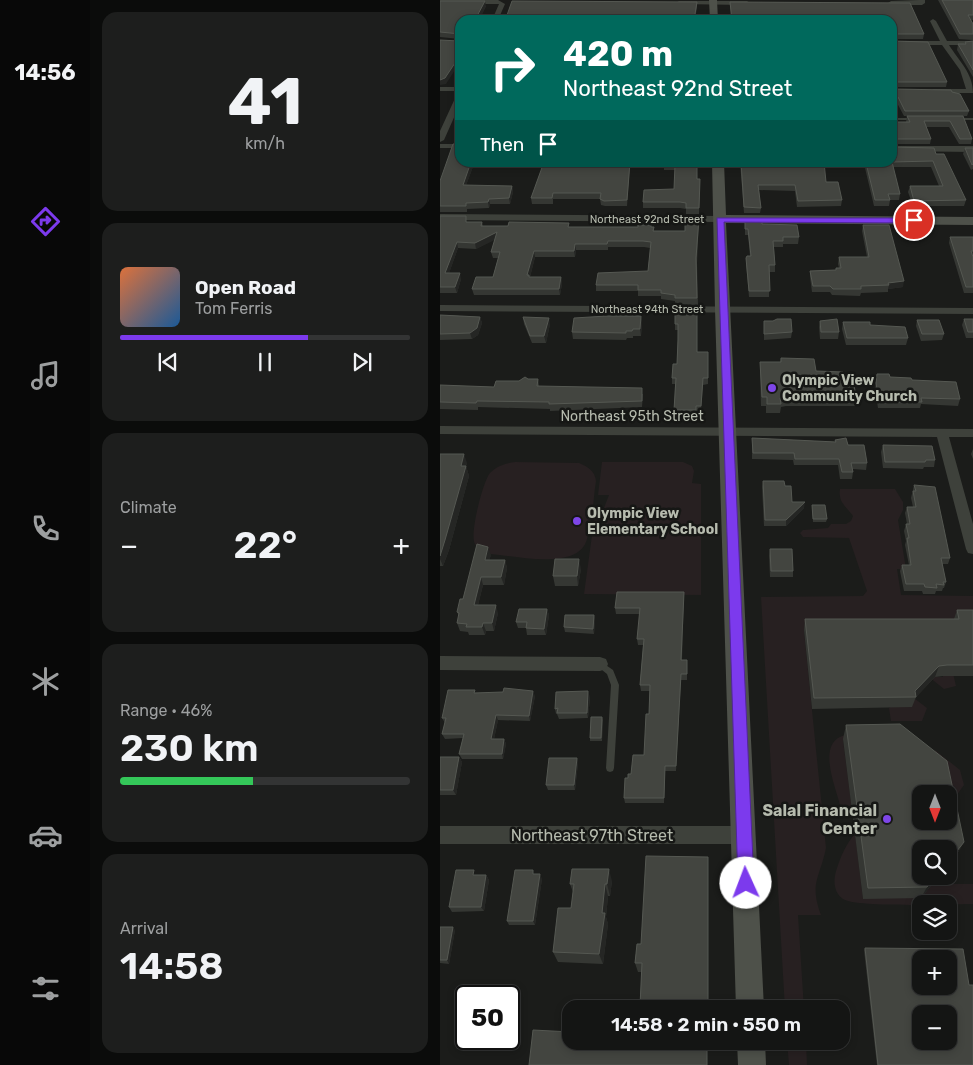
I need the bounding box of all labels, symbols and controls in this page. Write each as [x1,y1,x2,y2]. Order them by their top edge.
text: 420 m [563,33,673,75]
icon: right [480,35,545,100]
text: 14:56 [15,59,75,86]
text: 41 [227,63,303,140]
text: Northeast 92nd Street [563,75,792,102]
icon: arrive [534,130,562,158]
text: Then [480,133,524,156]
text: km/h [245,134,285,153]
pin [893,199,935,241]
icon: directions [28,204,63,239]
icon: arrive [900,206,928,234]
street label: Northeast 92nd Street [590,213,705,226]
text: Open Road [195,276,296,299]
text: Tom Ferris [195,299,272,318]
street label: Northeast 94th Street [591,303,704,316]
icon: previous [154,348,182,376]
icon: pause [251,348,279,376]
icon: next [348,348,376,376]
icon: music [28,358,63,393]
place label: Olympic View Community Church [782,372,917,405]
marker: Olympic View Community Church [766,382,778,394]
street label: Northeast 95th Street [560,408,704,425]
text: Climate [120,498,177,517]
place label: Olympic View Elementary School [587,505,718,538]
icon: phone [28,511,63,546]
marker: Olympic View Elementary School [571,515,583,527]
text: 22° [234,522,297,568]
text: − [120,529,138,562]
text: + [393,529,410,562]
icon: climate [28,664,63,699]
text: Range · 46% [120,701,212,720]
text: 230 km [120,725,258,771]
north arrow [912,785,958,830]
map controls [912,785,957,1050]
place label: Salal Financial Center [762,801,878,838]
marker: Salal Financial Center [881,813,893,825]
icon: car [28,818,63,853]
street label: Northeast 97th Street [511,826,673,845]
button: search [912,840,957,885]
position arrow [719,856,771,908]
button: layers [912,895,957,940]
text: Arrival [120,919,168,938]
text: 14:58 [120,943,224,989]
button: + [912,950,957,995]
icon: filters [28,971,63,1006]
speed limit sign: 50 [455,985,520,1050]
button: − [912,1005,957,1050]
text: 14:58 · 2 min · 550 m [611,1013,801,1036]

